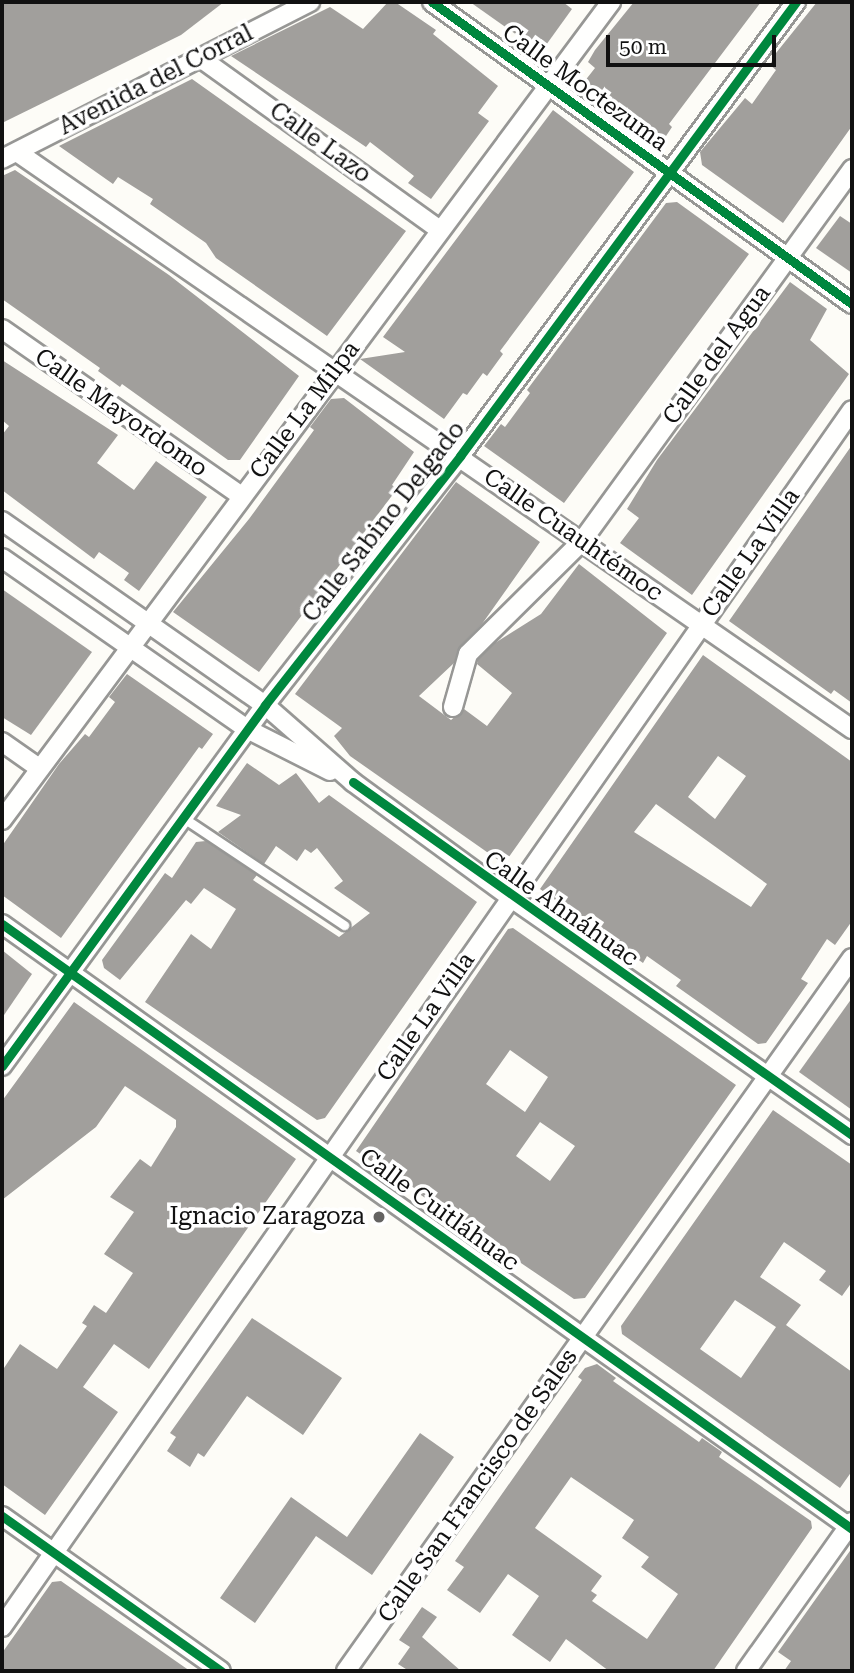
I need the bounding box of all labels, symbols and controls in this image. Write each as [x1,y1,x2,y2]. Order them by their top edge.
street label: Calle Moctezuma [496,18,674,158]
street label: Avenida del Corral [54,19,258,141]
scale bar [609,21,779,65]
text: 50 m [619,35,667,59]
street label: Calle Lazo [264,97,376,189]
street label: Calle del Agua [657,280,777,430]
street label: Calle La Milpa [244,335,366,485]
street label: Calle Mayordomo [29,343,213,483]
street label: Calle Sabino Delgado [297,416,471,628]
street label: Calle Cuauhtémoc [478,462,668,608]
street label: Calle La Villa [696,483,806,623]
street label: Calle Ahnáhuac [478,845,644,973]
street label: Calle La Villa [371,947,481,1087]
street label: Calle Cuitláhuac [354,1142,524,1278]
place label: Ignacio Zaragoza [169,1203,365,1231]
marker: Ignacio Zaragoza [371,1209,387,1225]
street label: Calle San Francisco de Sales [372,1344,584,1628]

